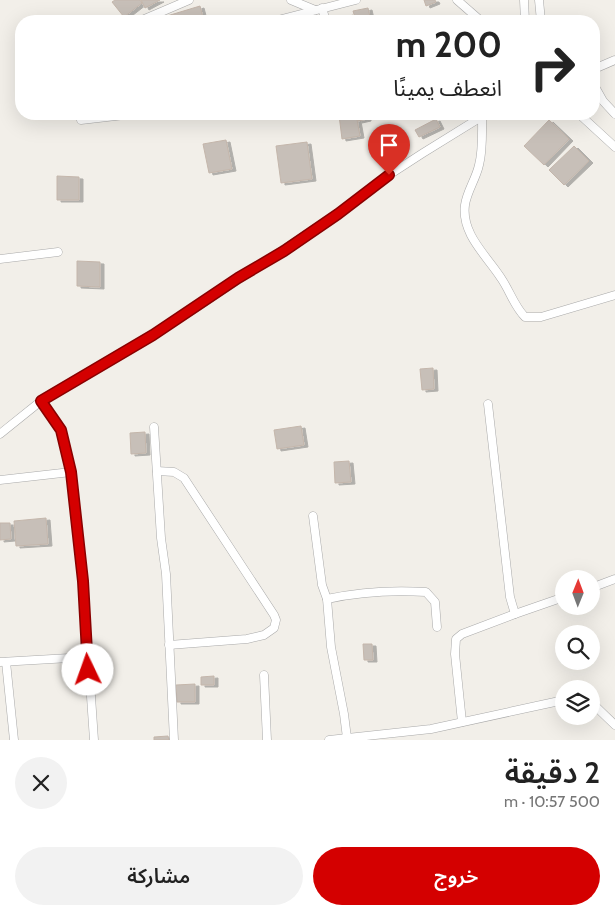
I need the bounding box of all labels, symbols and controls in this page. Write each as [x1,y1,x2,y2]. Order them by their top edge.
text: 200 m [396,23,502,66]
icon: right [520,35,585,100]
text: انعطف يمينًا [393,75,502,102]
pin [368,124,410,175]
icon: arrive [375,131,403,159]
north arrow [555,570,600,615]
map controls [555,570,600,725]
button: search [555,625,600,670]
position arrow [61,643,113,695]
button: layers [555,680,600,725]
text: 2 دقيقة [505,754,600,791]
button: close [15,757,67,809]
text: 500 m · 10:57 [504,792,600,811]
button: مشاركة [15,847,303,905]
button: خروج [313,847,600,905]

